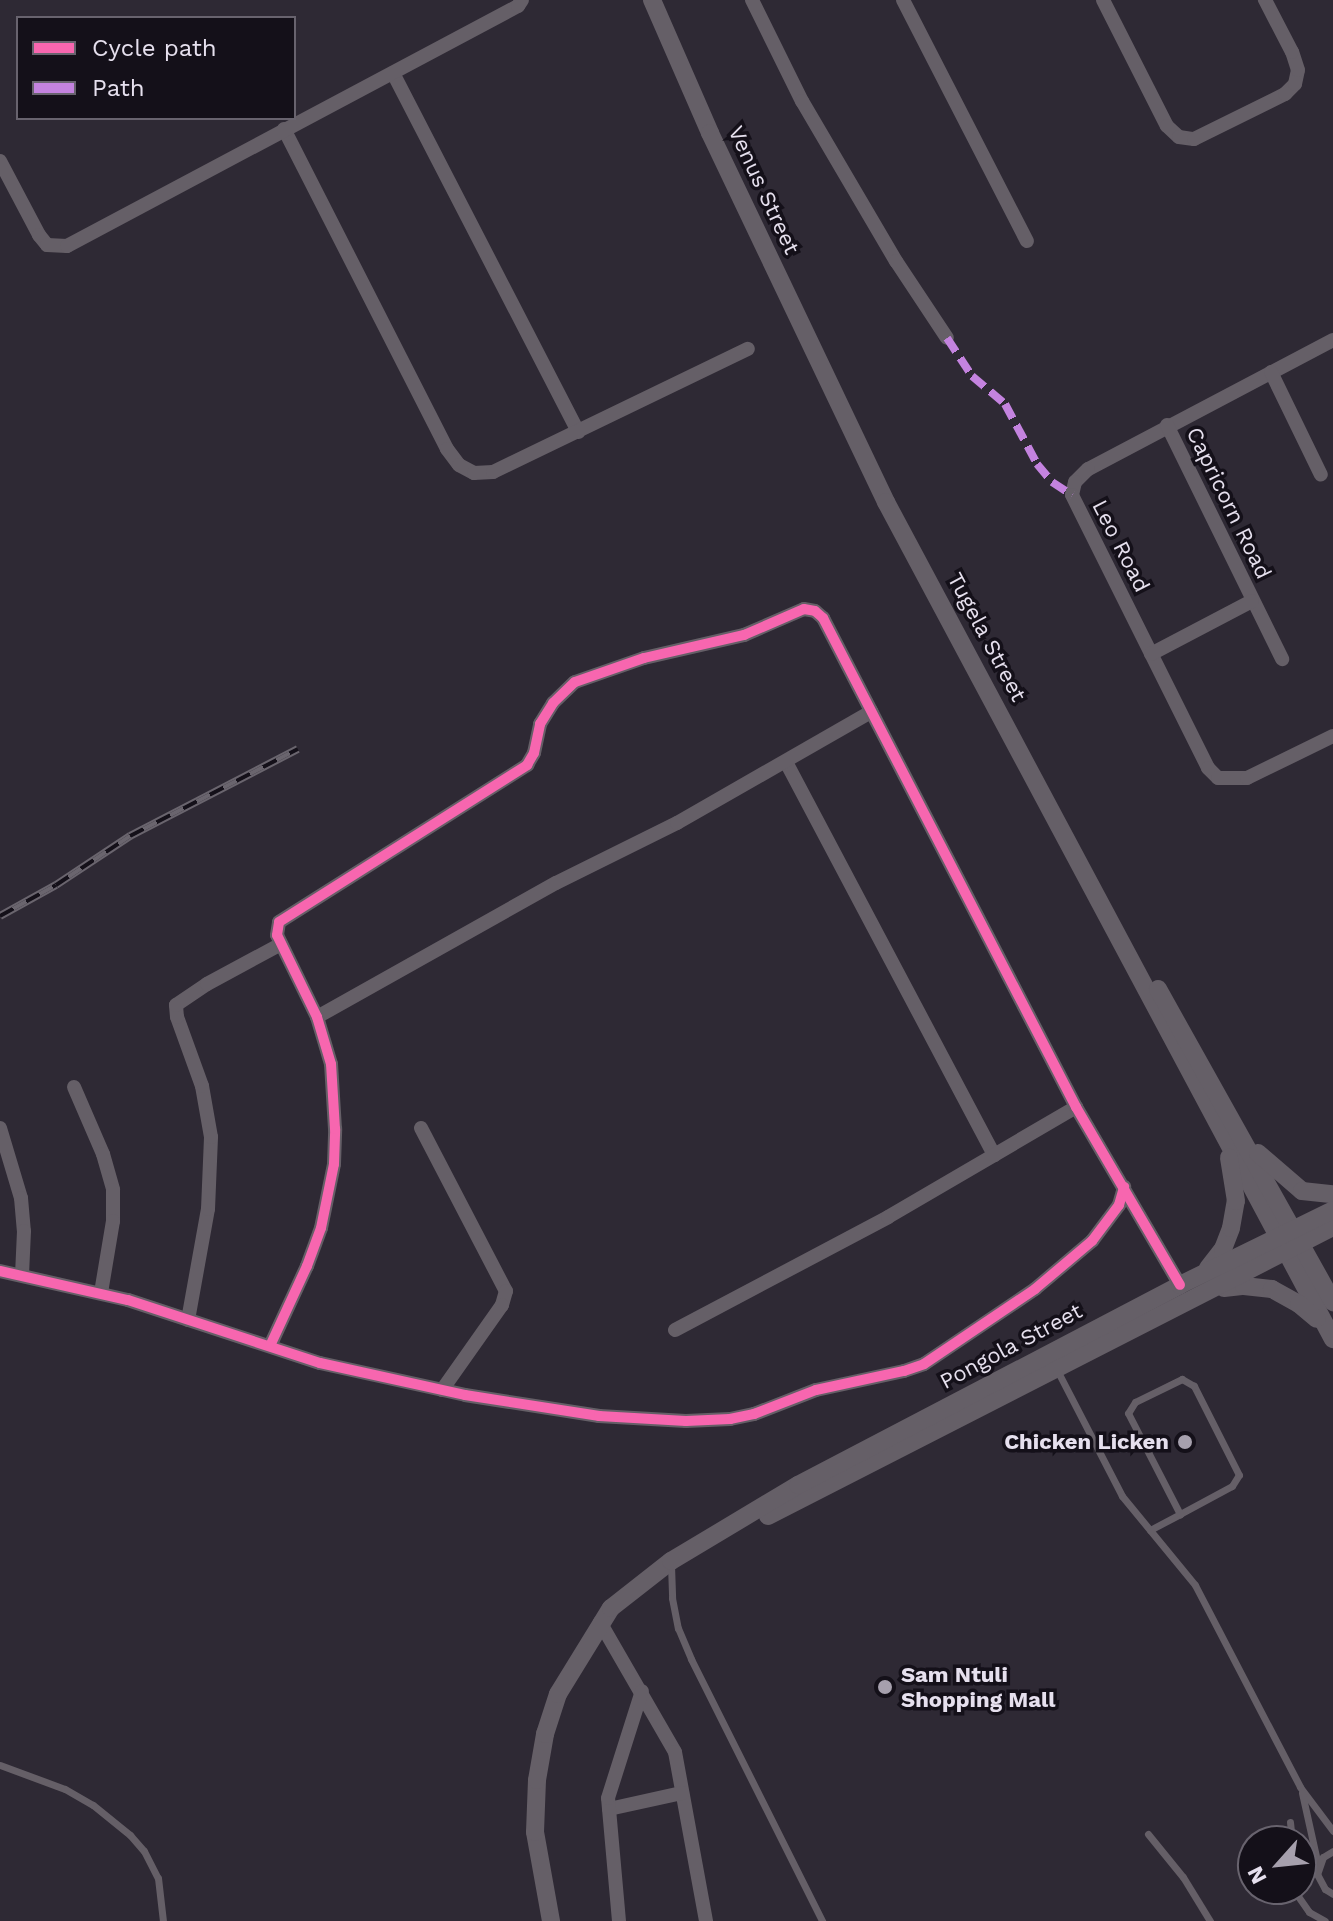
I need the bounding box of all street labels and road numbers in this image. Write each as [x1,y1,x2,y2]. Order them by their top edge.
street label: Venus Street [723,122,805,258]
street label: Capricorn Road [1181,423,1277,583]
street label: Leo Road [1087,495,1155,597]
street label: Tugela Street [942,568,1032,706]
street label: Pongola Street [935,1297,1087,1395]

